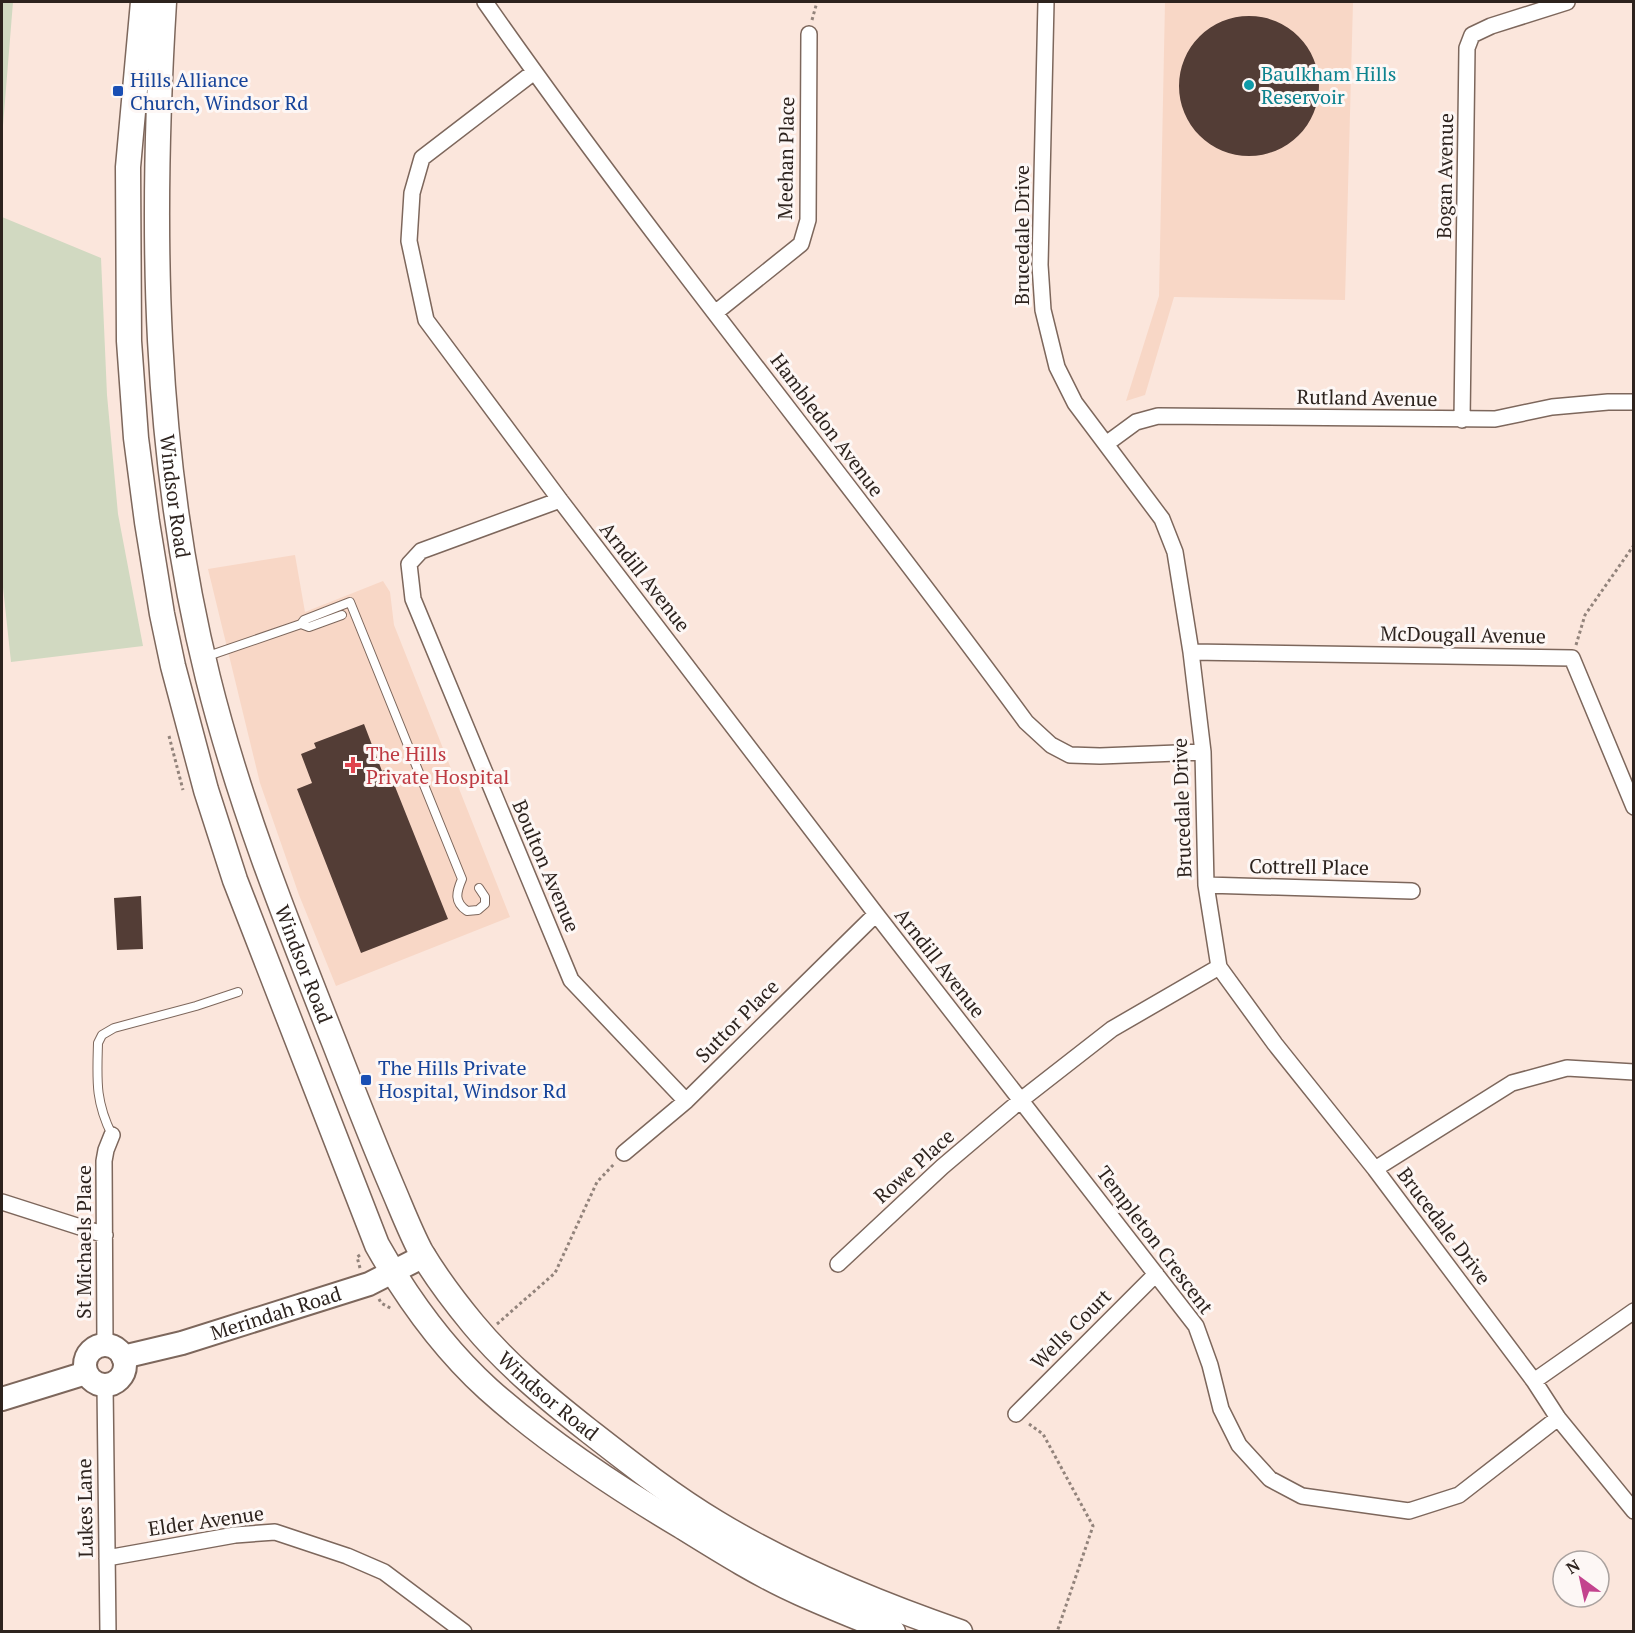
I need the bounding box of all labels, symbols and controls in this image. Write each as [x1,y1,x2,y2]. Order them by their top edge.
place label: Baulkham Hills Reservoir [1261,60,1396,110]
place label: Hills Alliance Church, Windsor Rd [130,66,308,116]
marker: Baulkham Hills Reservoir [1242,78,1256,92]
marker: Hills Alliance Church, Windsor Rd [111,84,125,98]
street label: Meehan Place [771,96,800,220]
street label: Bogan Avenue [1430,113,1459,239]
street label: Brucedale Drive [1008,165,1035,305]
street label: Hambledon Avenue [765,348,890,502]
street label: Rutland Avenue [1296,383,1438,412]
street label: Windsor Road [154,433,197,560]
street label: Arndill Avenue [594,516,697,637]
street label: McDougall Avenue [1380,620,1546,649]
street label: Brucedale Drive [1166,737,1197,879]
place label: The Hills Private Hospital [366,740,509,790]
marker: The Hills Private Hospital [344,756,362,774]
street label: Boulton Avenue [506,796,586,936]
street label: Cottrell Place [1249,852,1369,881]
street label: Windsor Road [269,901,339,1027]
street label: Arndill Avenue [889,902,992,1023]
street label: Suttor Place [689,973,784,1068]
place label: The Hills Private Hospital, Windsor Rd [378,1054,567,1104]
marker: The Hills Private Hospital, Windsor Rd [359,1073,373,1087]
street label: Rowe Place [868,1122,960,1209]
street label: Templeton Crescent [1091,1160,1220,1320]
street label: Brucedale Drive [1391,1162,1497,1290]
street label: St Michaels Place [70,1165,97,1319]
street label: Merindah Road [207,1280,344,1346]
street label: Wells Court [1025,1282,1117,1375]
street label: Windsor Road [492,1345,604,1446]
street label: Lukes Lane [70,1458,99,1558]
street label: Elder Avenue [146,1499,265,1542]
north arrow [1551,1549,1611,1609]
text: N [1562,1554,1584,1579]

